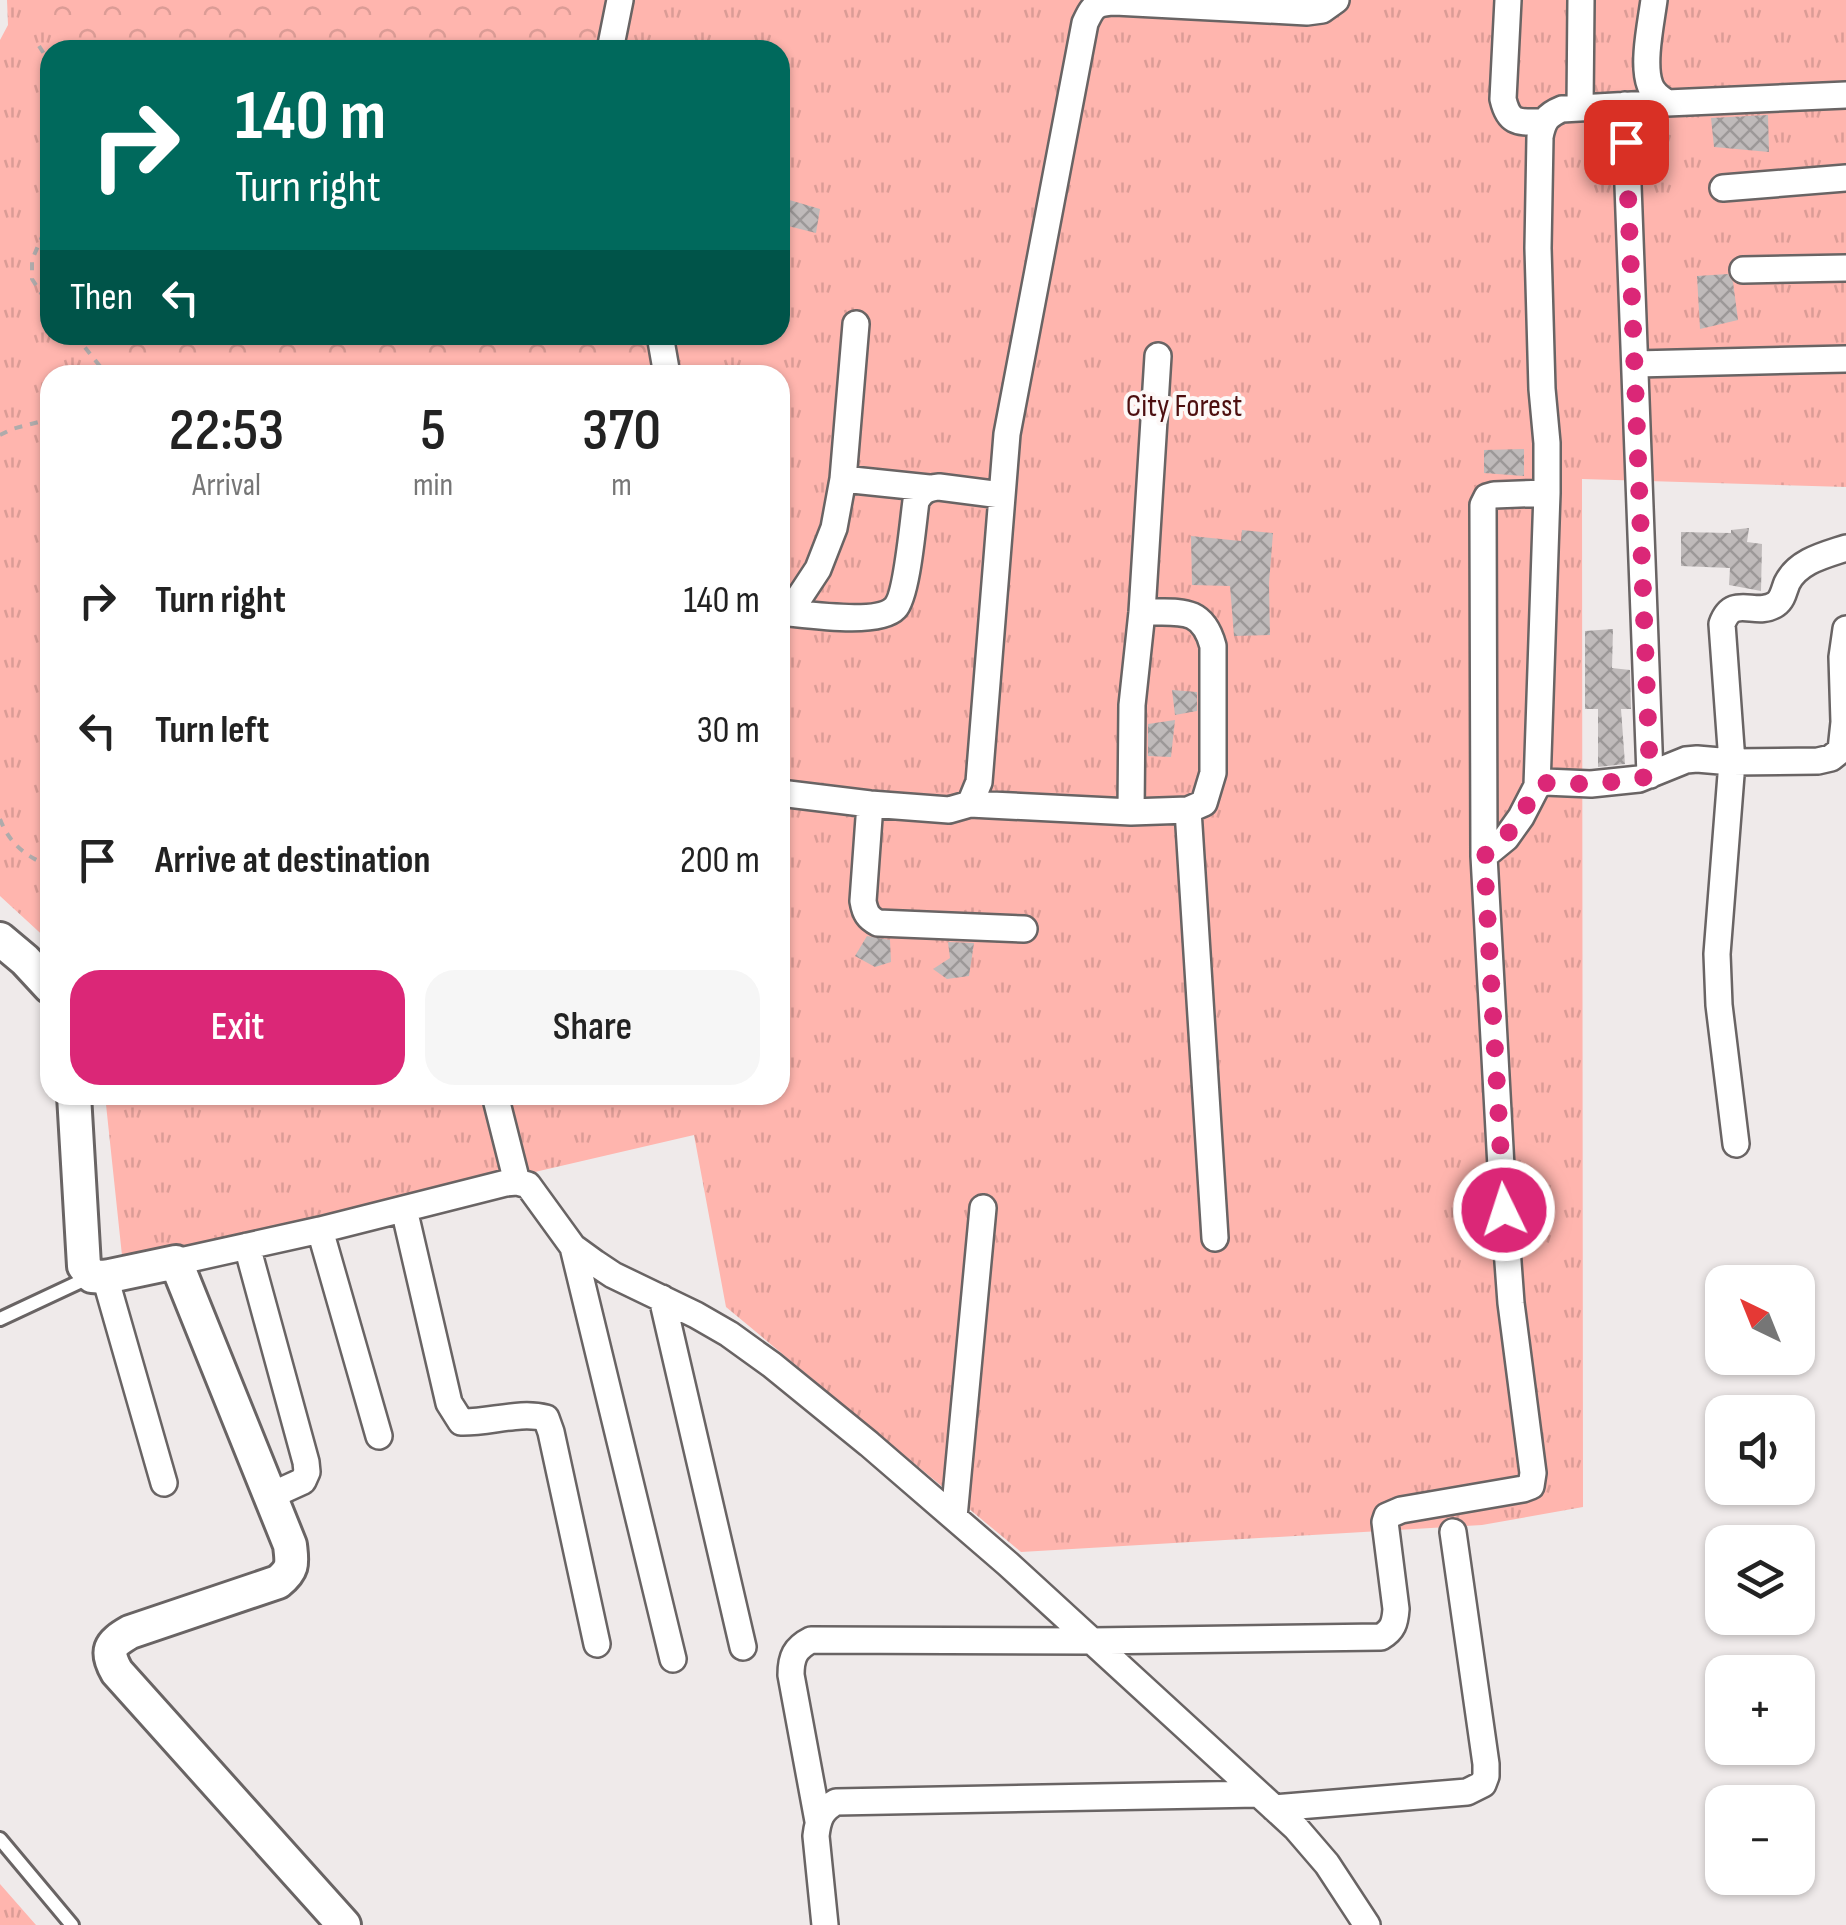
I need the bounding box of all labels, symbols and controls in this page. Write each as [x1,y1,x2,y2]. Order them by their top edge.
text: 140 m [235,75,386,159]
icon: right [70,80,200,210]
pin [1584,100,1669,185]
icon: arrive [1599,115,1654,170]
text: Turn right [235,160,381,215]
icon: left [153,270,208,325]
text: Then [70,275,133,320]
park label: City Forest [1126,387,1242,426]
text: 22:53 [169,395,284,467]
text: 5 [420,395,446,467]
text: 370 [582,395,661,467]
text: Arrival [192,466,261,505]
text: min [413,466,453,505]
text: m [611,466,632,505]
icon: right [70,573,125,628]
text: Turn right [155,578,286,623]
text: 140 m [683,578,760,623]
icon: left [70,703,125,758]
text: Turn left [155,708,269,753]
text: 30 m [697,708,760,753]
icon: arrive [70,833,125,888]
text: Arrive at destination [155,838,430,883]
text: 200 m [680,838,760,883]
button: Exit [70,970,405,1085]
button: Share [425,970,760,1085]
position arrow [1452,1158,1556,1262]
north arrow [1705,1265,1815,1375]
map controls [1705,1265,1815,1895]
button: sound [1705,1395,1815,1505]
button: layers [1705,1525,1815,1635]
button: + [1705,1655,1815,1765]
button: − [1705,1785,1815,1895]

